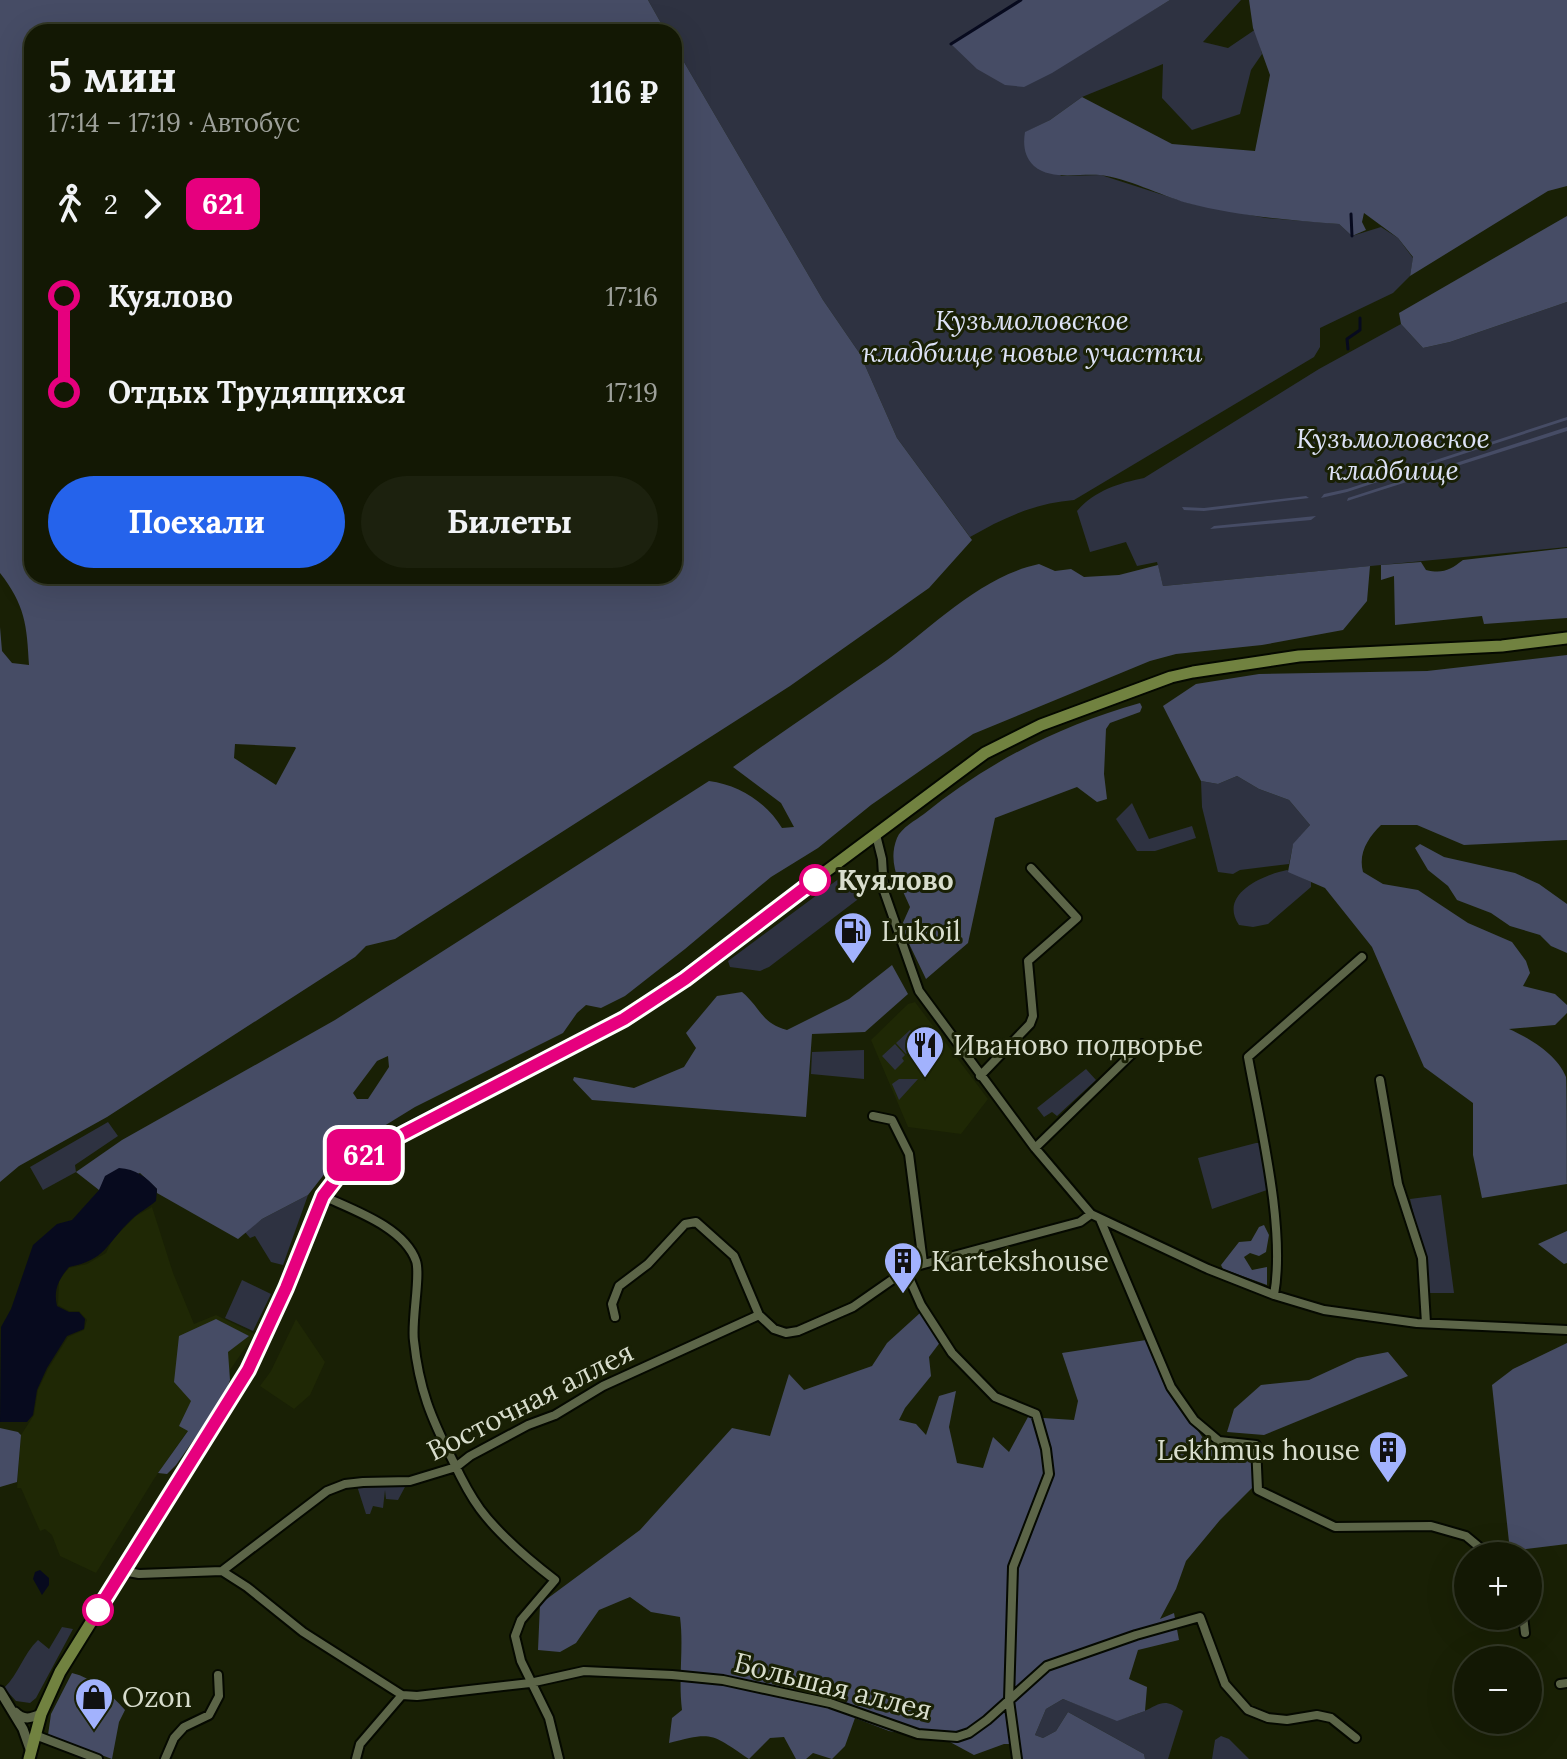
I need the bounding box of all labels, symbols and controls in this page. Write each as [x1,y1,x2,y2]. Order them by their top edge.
text: 5 мин [48,48,177,104]
text: 116 ₽ [590,73,658,111]
text: 17:14 – 17:19 · Автобус [48,106,300,139]
icon: walk [48,182,92,226]
icon: forward [130,182,174,226]
text: 621 [202,186,244,222]
text: 2 [104,188,118,221]
text: Куялово [108,277,233,315]
text: 17:16 [606,280,658,313]
park label: Кузьмоловское кладбище новые участки [862,302,1203,370]
text: Отдых Трудящихся [108,373,406,411]
text: 17:19 [606,376,658,409]
park label: Кузьмоловское кладбище [1296,420,1490,488]
button: Поехали [48,476,345,568]
button: Билеты [361,476,658,568]
place label: Куялово [837,862,954,898]
marker: Куялово [800,865,830,895]
fuel station icon: Lukoil [832,910,874,965]
place label: Lukoil [881,913,961,949]
restaurant icon: Иваново подворье [904,1024,946,1079]
place label: Иваново подворье [953,1027,1203,1063]
line badge: 621 [318,1129,410,1181]
text: 621 [343,1137,385,1173]
building icon: Kartekshouse [882,1240,924,1295]
place label: Kartekshouse [931,1243,1109,1279]
street label: Восточная аллея [421,1333,639,1469]
building icon: Lekhmus house [1367,1429,1409,1484]
place label: Lekhmus house [1157,1432,1360,1468]
map controls [1454,1542,1542,1734]
button: + [1454,1542,1542,1630]
unlabelled marker [83,1595,113,1625]
street label: Большая аллея [730,1644,936,1728]
button: − [1454,1646,1542,1734]
shop icon: Ozon [73,1676,115,1731]
place label: Ozon [122,1679,192,1715]

